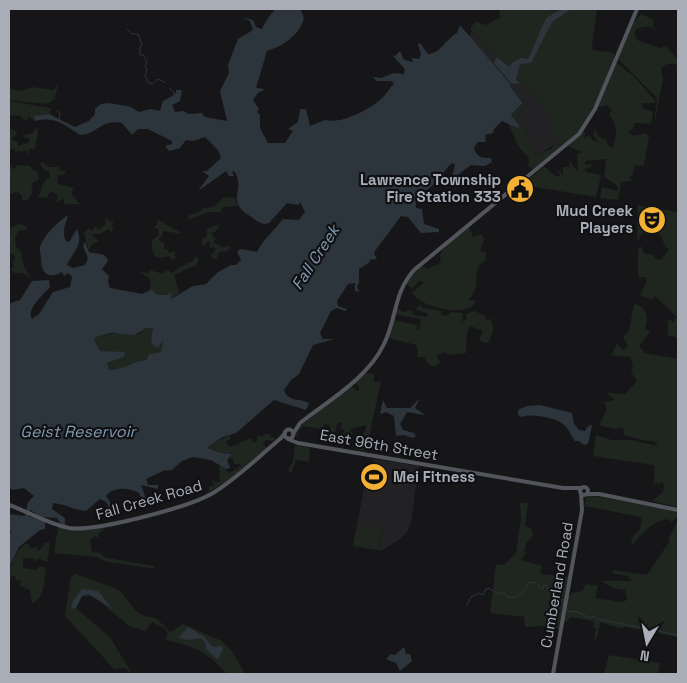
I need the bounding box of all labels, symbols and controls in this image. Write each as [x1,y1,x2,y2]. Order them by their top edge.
place label: Lawrence Township Fire Station 333 [360,170,501,206]
public building icon: Lawrence Township Fire Station 333 [505,174,535,204]
place label: Mud Creek Players [556,201,634,237]
theatre icon: Mud Creek Players [637,205,667,235]
water label: Fall Creek [287,219,345,294]
water label: Geist Reservoir [20,421,138,442]
street label: East 96th Street [319,425,440,464]
sports icon: Mei Fitness [359,462,389,492]
place label: Mei Fitness [393,467,475,486]
street label: Fall Creek Road [94,475,204,524]
street label: Cumberland Road [536,520,577,649]
north arrow [622,618,672,668]
text: N [639,646,651,665]

